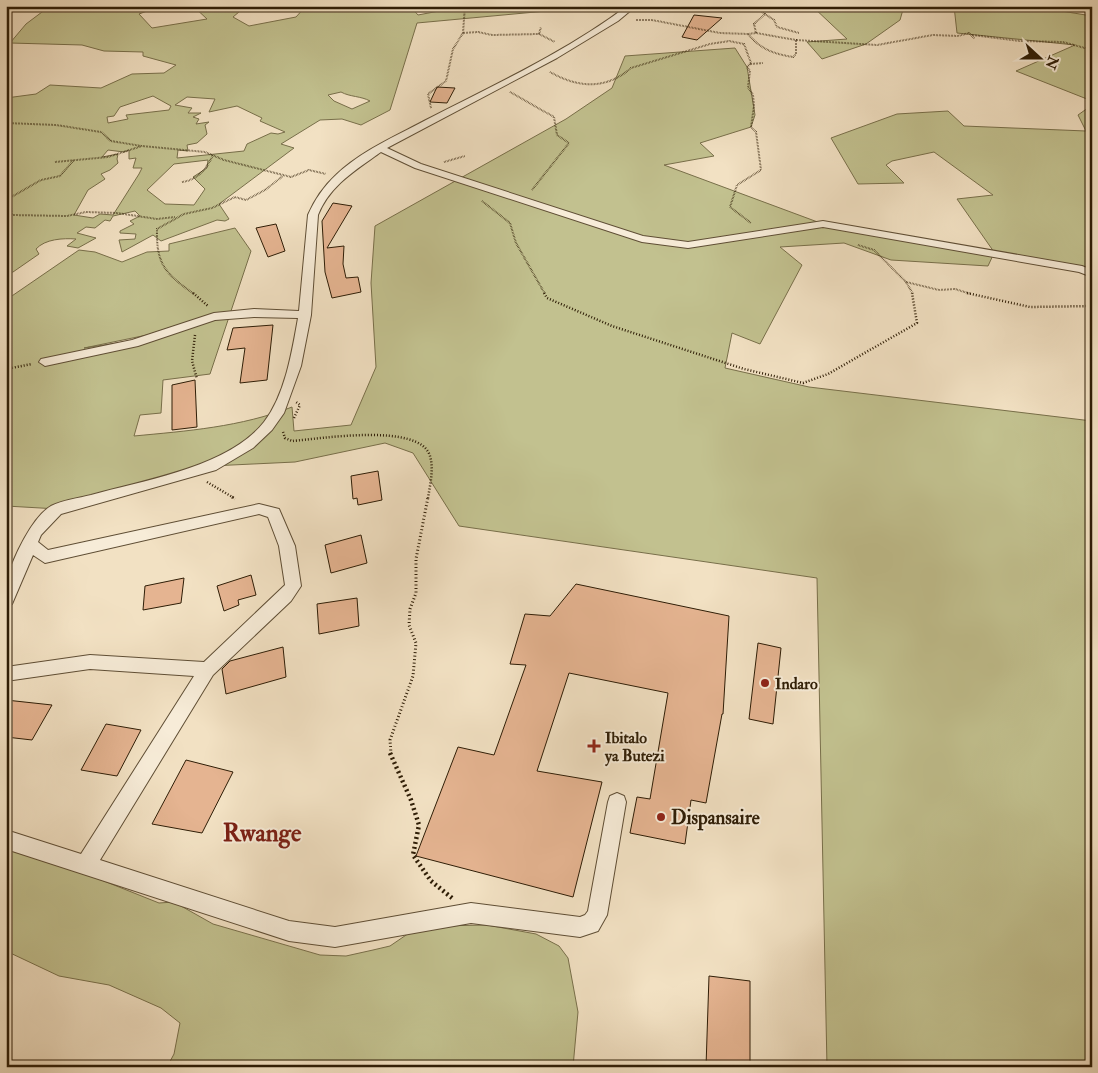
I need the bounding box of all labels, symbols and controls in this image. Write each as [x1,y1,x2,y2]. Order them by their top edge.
north arrow [1016,32,1066,82]
text: N [1041,53,1062,72]
place label: Indaro [775,674,818,694]
marker: Indaro [759,677,771,689]
place label: Ibitalo ya Butezi [604,728,665,767]
marker: Ibitalo ya Butezi [587,739,601,753]
place label: Dispansaire [671,806,760,831]
marker: Dispansaire [655,811,667,823]
district label: Rwange [223,818,302,849]

